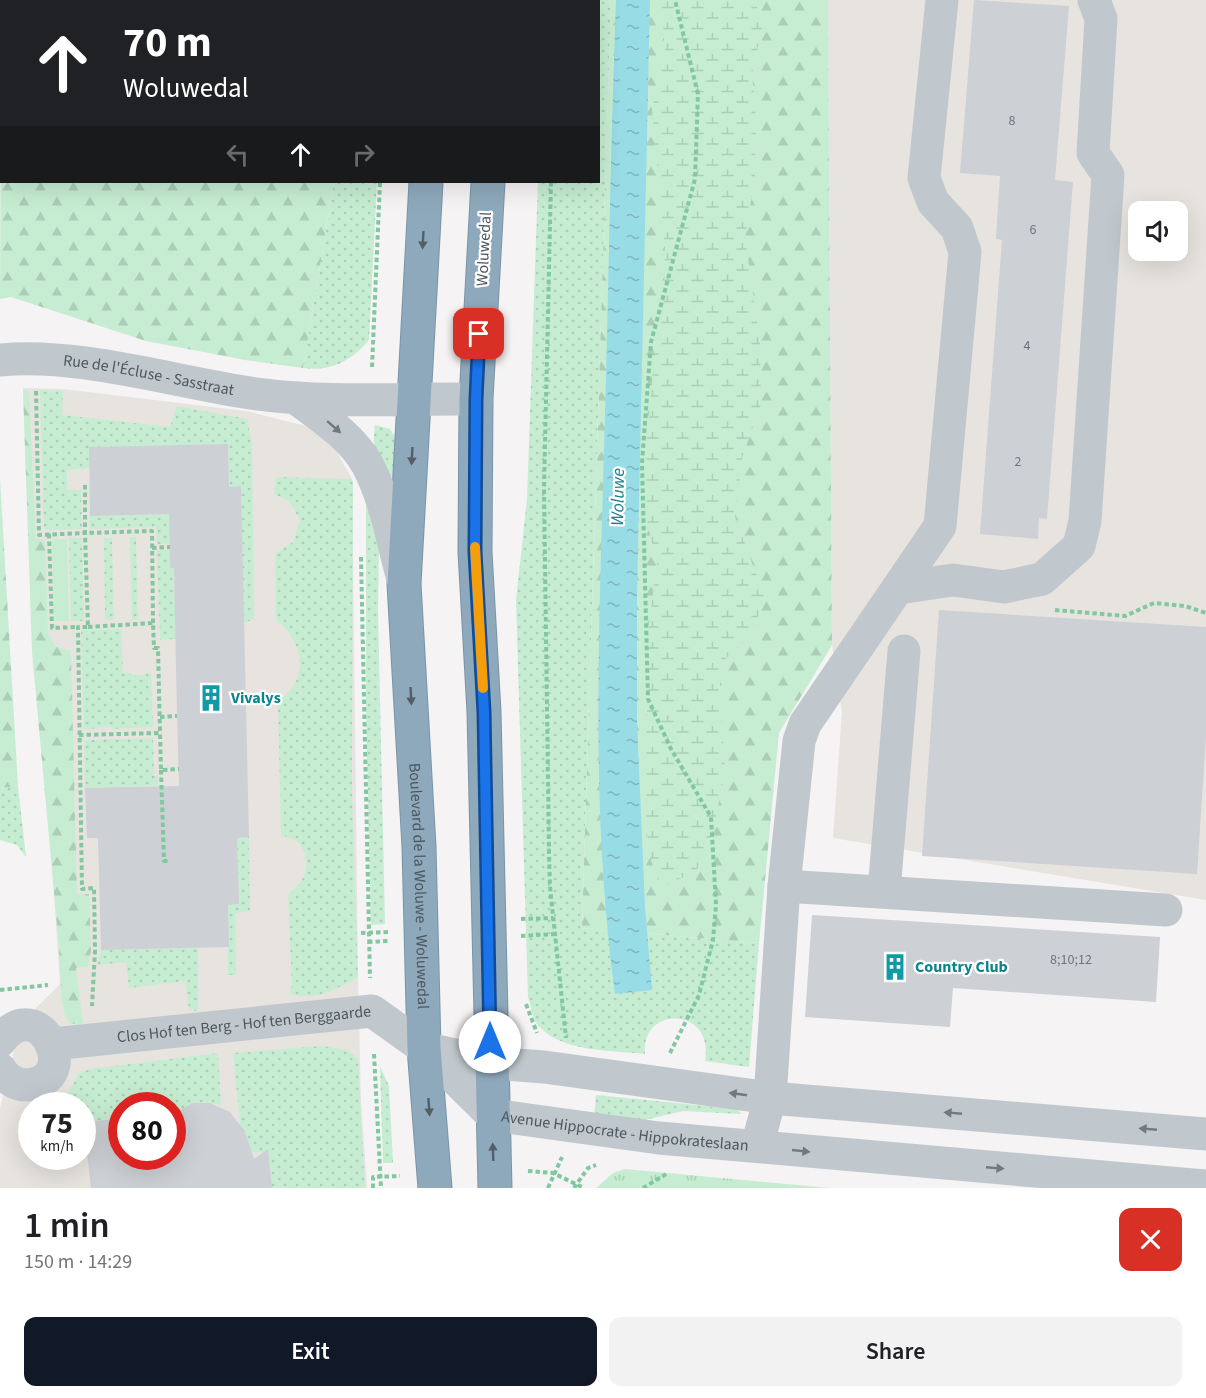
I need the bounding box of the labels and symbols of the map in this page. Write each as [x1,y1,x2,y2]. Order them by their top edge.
house number: 8 [1009,111,1016,131]
street label: Woluwedal [471,211,497,287]
house number: 6 [1030,220,1037,240]
one-way arrow [418,230,427,249]
pin [453,308,504,359]
house number: 4 [1024,336,1031,356]
street label: Rue de l'Écluse - Sasstraat [62,350,236,401]
one-way arrow [326,420,341,433]
one-way arrow [407,447,417,466]
house number: 2 [1015,452,1022,472]
water label: Woluwe [605,467,631,526]
building icon: Vivalys [196,683,226,713]
one-way arrow [407,686,416,705]
place label: Vivalys [230,687,281,709]
street label: Boulevard de la Woluwe - Woluwedal [403,762,434,1009]
house number: 8;10;12 [1050,950,1092,970]
building icon: Country Club [880,952,910,982]
place label: Country Club [915,956,1008,978]
street label: Clos Hof ten Berg - Hof ten Berggaarde [116,1000,372,1048]
position arrow [458,1010,522,1074]
one-way arrow [729,1089,748,1098]
speed limit sign: 80 [108,1092,186,1170]
one-way arrow [424,1097,434,1116]
street label: Avenue Hippocrate - Hippokrateslaan [500,1105,750,1157]
one-way arrow [944,1108,963,1118]
one-way arrow [1138,1124,1157,1134]
one-way arrow [488,1142,498,1161]
one-way arrow [791,1146,810,1156]
one-way arrow [986,1163,1005,1173]

